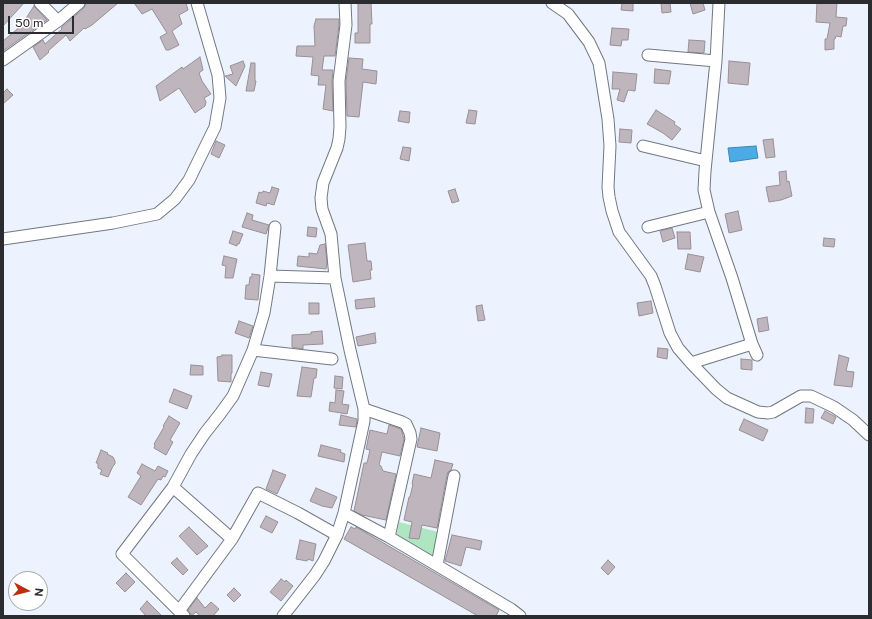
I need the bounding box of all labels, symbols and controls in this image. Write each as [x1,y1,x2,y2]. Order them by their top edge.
scale bar [10,8,76,34]
text: 50 m [15,16,43,30]
north arrow [8,571,48,611]
text: N [32,587,45,597]

